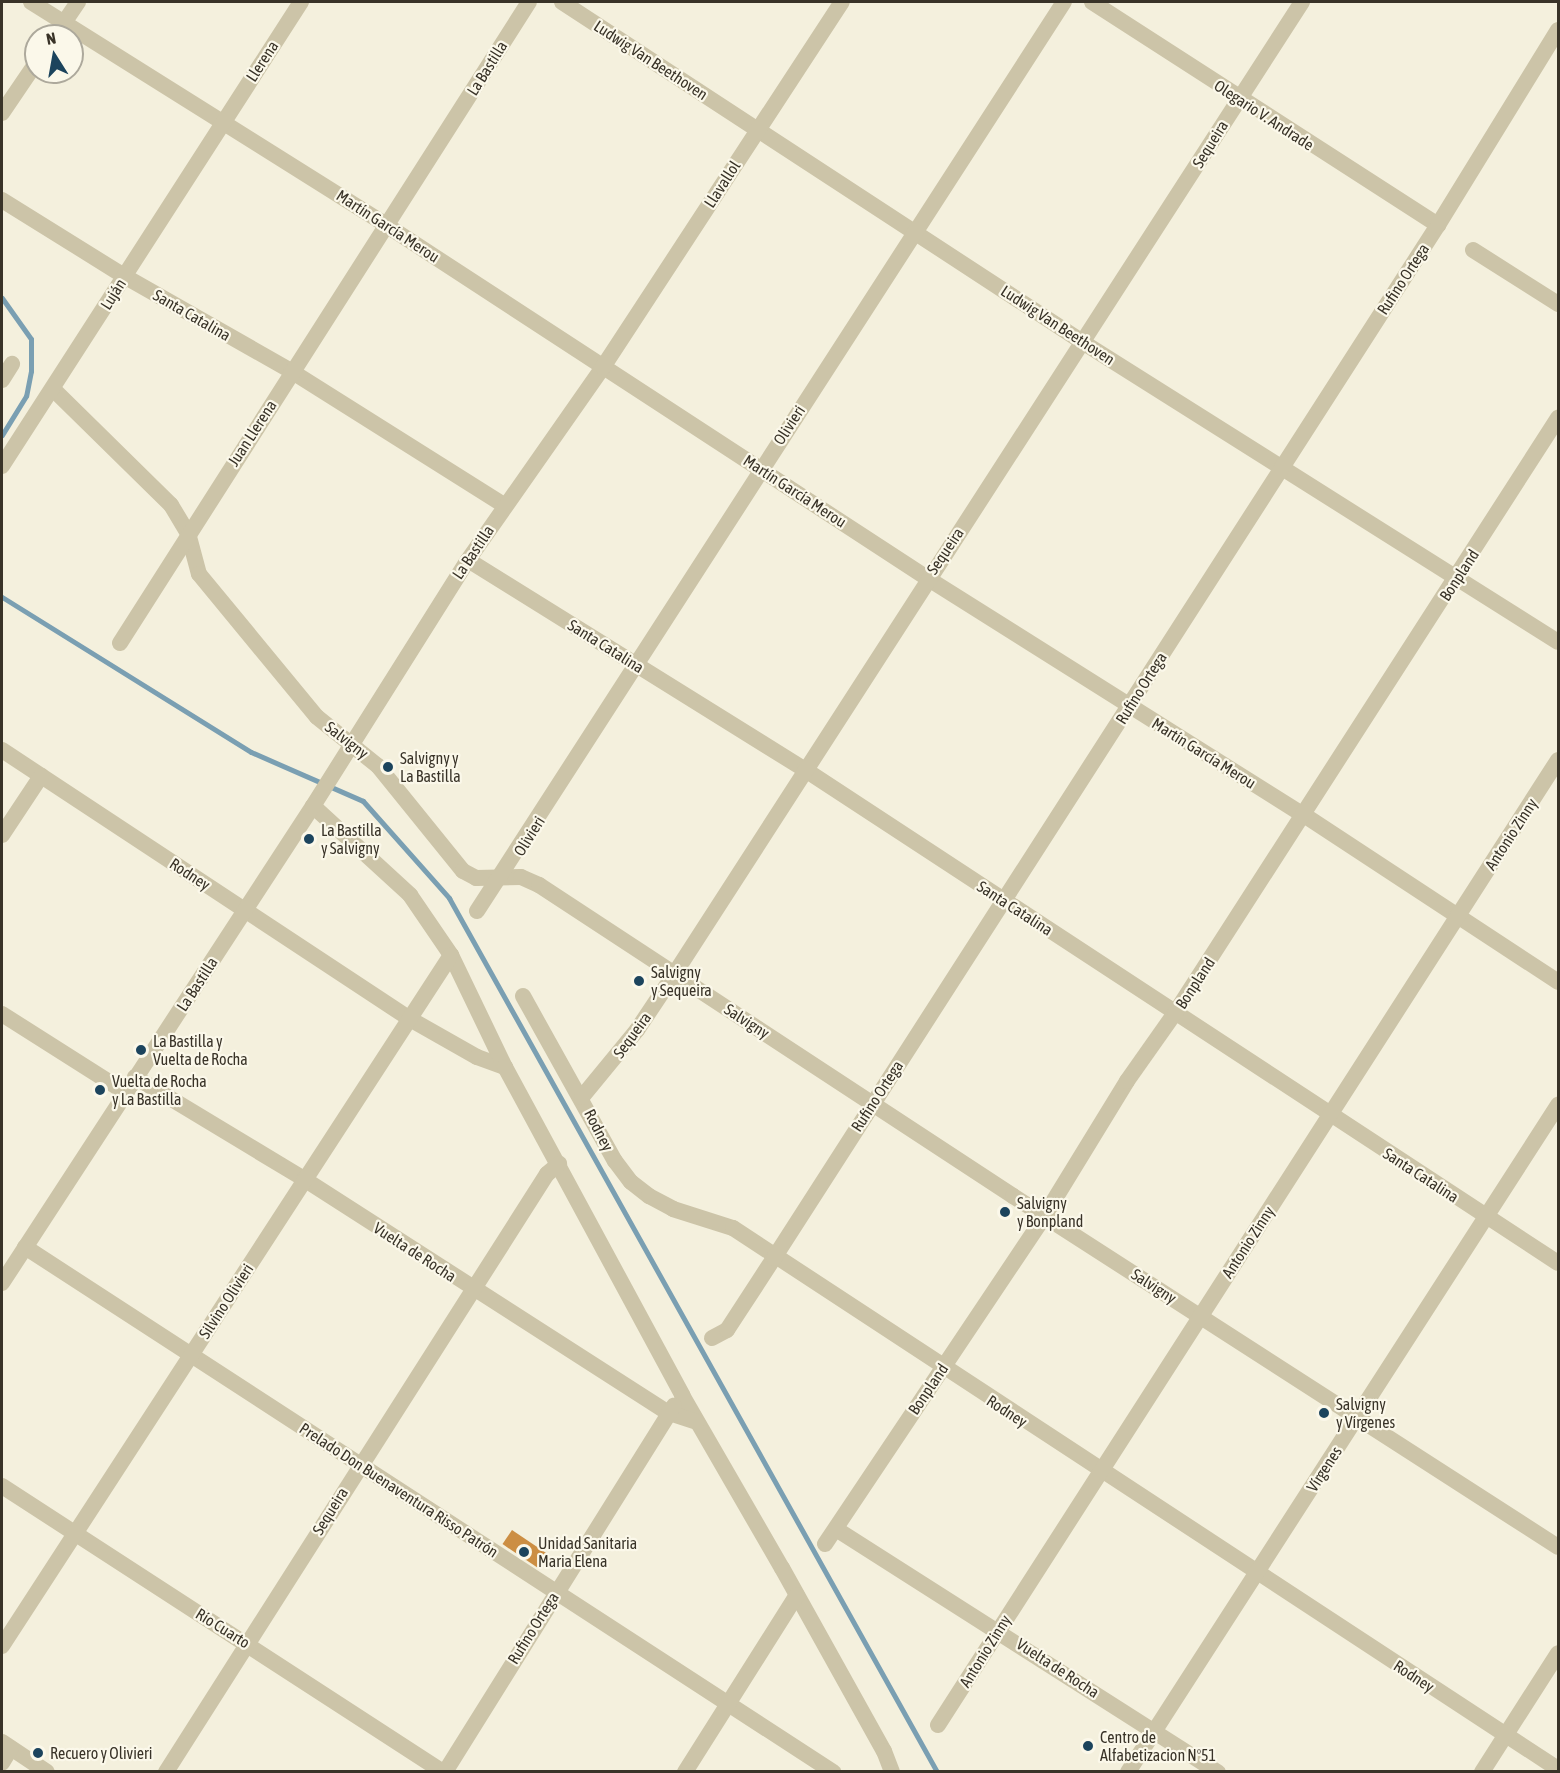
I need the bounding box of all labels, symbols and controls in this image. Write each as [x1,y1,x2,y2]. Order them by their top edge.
street label: Ludwig Van Beethoven [591,16,711,104]
north arrow [24,24,84,84]
text: N [45,29,57,48]
street label: Llerena [242,37,282,85]
street label: La Bastilla [463,37,511,99]
street label: Olegario V. Andrade [1211,76,1317,154]
street label: Sequeira [1188,117,1232,171]
street label: Llavallol [700,157,744,211]
street label: Martín García Merou [333,186,443,266]
street label: Rufino Ortega [1373,240,1433,318]
street label: Luján [96,275,130,313]
street label: Ludwig Van Beethoven [998,281,1118,369]
street label: Santa Catalina [150,285,234,345]
street label: Juan Llerena [224,396,280,470]
street label: Olivieri [769,402,809,448]
street label: Martín García Merou [740,451,850,531]
street label: La Bastilla [448,521,498,583]
street label: Sequeira [923,524,967,578]
street label: Bonpland [1435,546,1483,604]
street label: Santa Catalina [564,615,648,677]
street label: Rufino Ortega [1111,649,1171,727]
street label: Martín García Merou [1149,713,1259,793]
street label: Salvigny [321,717,373,763]
place label: Salvigny y La Bastilla [400,748,461,786]
marker: Salvigny y La Bastilla [381,760,395,774]
street label: Antonio Zinny [1481,795,1541,873]
street label: Olivieri [509,813,549,859]
place label: La Bastilla y Salvigny [321,820,382,858]
marker: La Bastilla y Salvigny [302,832,316,846]
street label: Rodney [166,854,214,894]
street label: Santa Catalina [974,877,1056,939]
street label: La Bastilla [172,953,222,1015]
street label: Bonpland [1171,954,1219,1012]
place label: Salvigny y Sequeira [651,962,712,1000]
marker: Salvigny y Sequeira [632,974,646,988]
street label: Salvigny [721,999,773,1043]
street label: Sequeira [609,1008,655,1062]
place label: La Bastilla y Vuelta de Rocha [153,1031,248,1069]
marker: La Bastilla y Vuelta de Rocha [134,1043,148,1057]
street label: Rufino Ortega [847,1057,907,1135]
place label: Vuelta de Rocha y La Bastilla [112,1071,207,1109]
marker: Vuelta de Rocha y La Bastilla [93,1083,107,1097]
street label: Rodney [580,1106,618,1154]
street label: Santa Catalina [1380,1144,1462,1206]
place label: Salvigny y Bonpland [1017,1193,1083,1231]
street label: Antonio Zinny [1218,1203,1278,1281]
marker: Salvigny y Bonpland [998,1205,1012,1219]
street label: Vuelta de Rocha [370,1218,460,1286]
street label: Silvino Olivieri [195,1260,257,1342]
street label: Salvigny [1128,1264,1180,1308]
street label: Bonpland [904,1360,952,1418]
street label: Rodney [983,1391,1031,1431]
place label: Salvigny y Vírgenes [1336,1394,1395,1432]
marker: Salvigny y Vírgenes [1317,1406,1331,1420]
street label: Prelado Don Buenaventura Risso Patrón [296,1418,502,1562]
street label: Vírgenes [1302,1443,1346,1495]
street label: Sequeira [308,1484,352,1538]
place label: Unidad Sanitaria Maria Elena [538,1533,637,1571]
marker: Unidad Sanitaria Maria Elena [515,1543,533,1561]
street label: Rufino Ortega [503,1589,563,1667]
street label: Río Cuarto [192,1604,254,1652]
street label: Antonio Zinny [955,1611,1015,1691]
street label: Vuelta de Rocha [1013,1634,1103,1702]
street label: Rodney [1390,1656,1438,1696]
place label: Centro de Alfabetizacion Nº51 [1100,1727,1216,1765]
marker: Centro de Alfabetizacion Nº51 [1081,1739,1095,1753]
place label: Recuero y Olivieri [50,1743,153,1763]
marker: Recuero y Olivieri [31,1746,45,1760]

